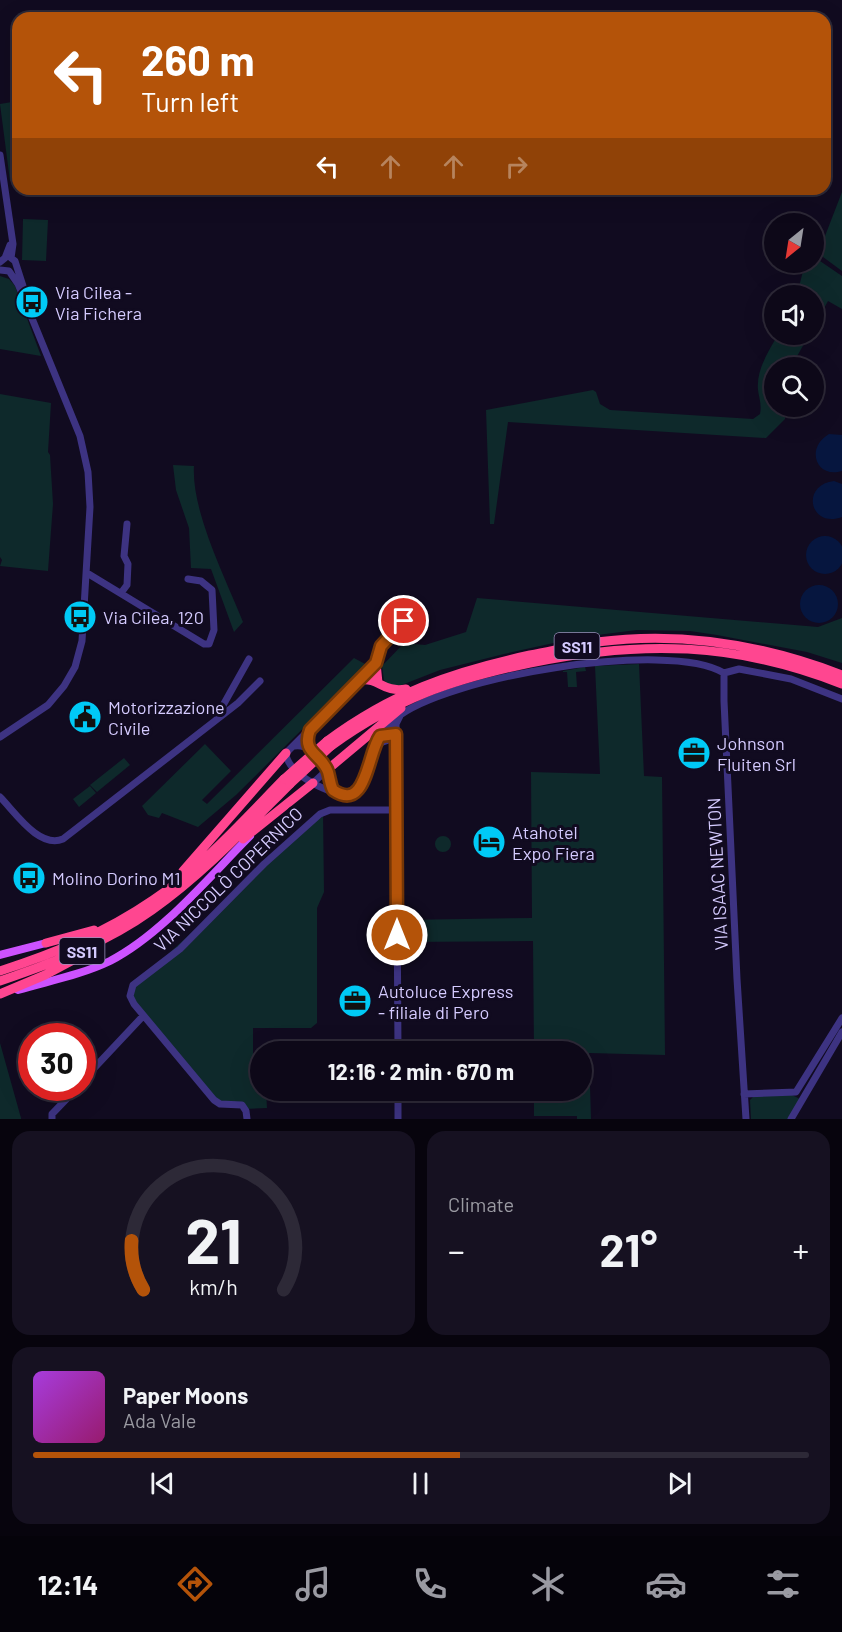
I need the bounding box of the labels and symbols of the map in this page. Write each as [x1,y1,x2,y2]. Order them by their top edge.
north arrow [764,213,824,273]
place label: Via Cilea - Via Fichera [55,281,142,324]
bus stop icon: Via Cilea - Via Fichera [14,284,50,320]
pin [378,595,429,646]
bus stop icon: Via Cilea, 120 [62,599,98,635]
place label: Via Cilea, 120 [103,606,204,628]
road number: SS11 [554,633,600,659]
place label: Motorizzazione Civile [108,696,225,739]
public building icon: Motorizzazione Civile [67,699,103,735]
place label: Johnson Fluiten Srl [717,732,796,775]
office icon: Johnson Fluiten Srl [676,735,712,771]
street label: VIA ISAAC NEWTON [702,797,732,951]
street label: VIA NICCOLÒ COPERNICO [149,802,307,956]
place label: Atahotel Expo Fiera [512,821,595,864]
hotel icon: Atahotel Expo Fiera [471,824,507,860]
bus stop icon: Molino Dorino M1 [11,860,47,896]
place label: Molino Dorino M1 [52,867,181,889]
position arrow [365,903,429,967]
road number: SS11 [60,938,104,964]
place label: Autoluce Express - filiale di Pero [378,980,513,1023]
office icon: Autoluce Express - filiale di Pero [337,983,373,1019]
speed limit sign: 30 [18,1023,96,1101]

